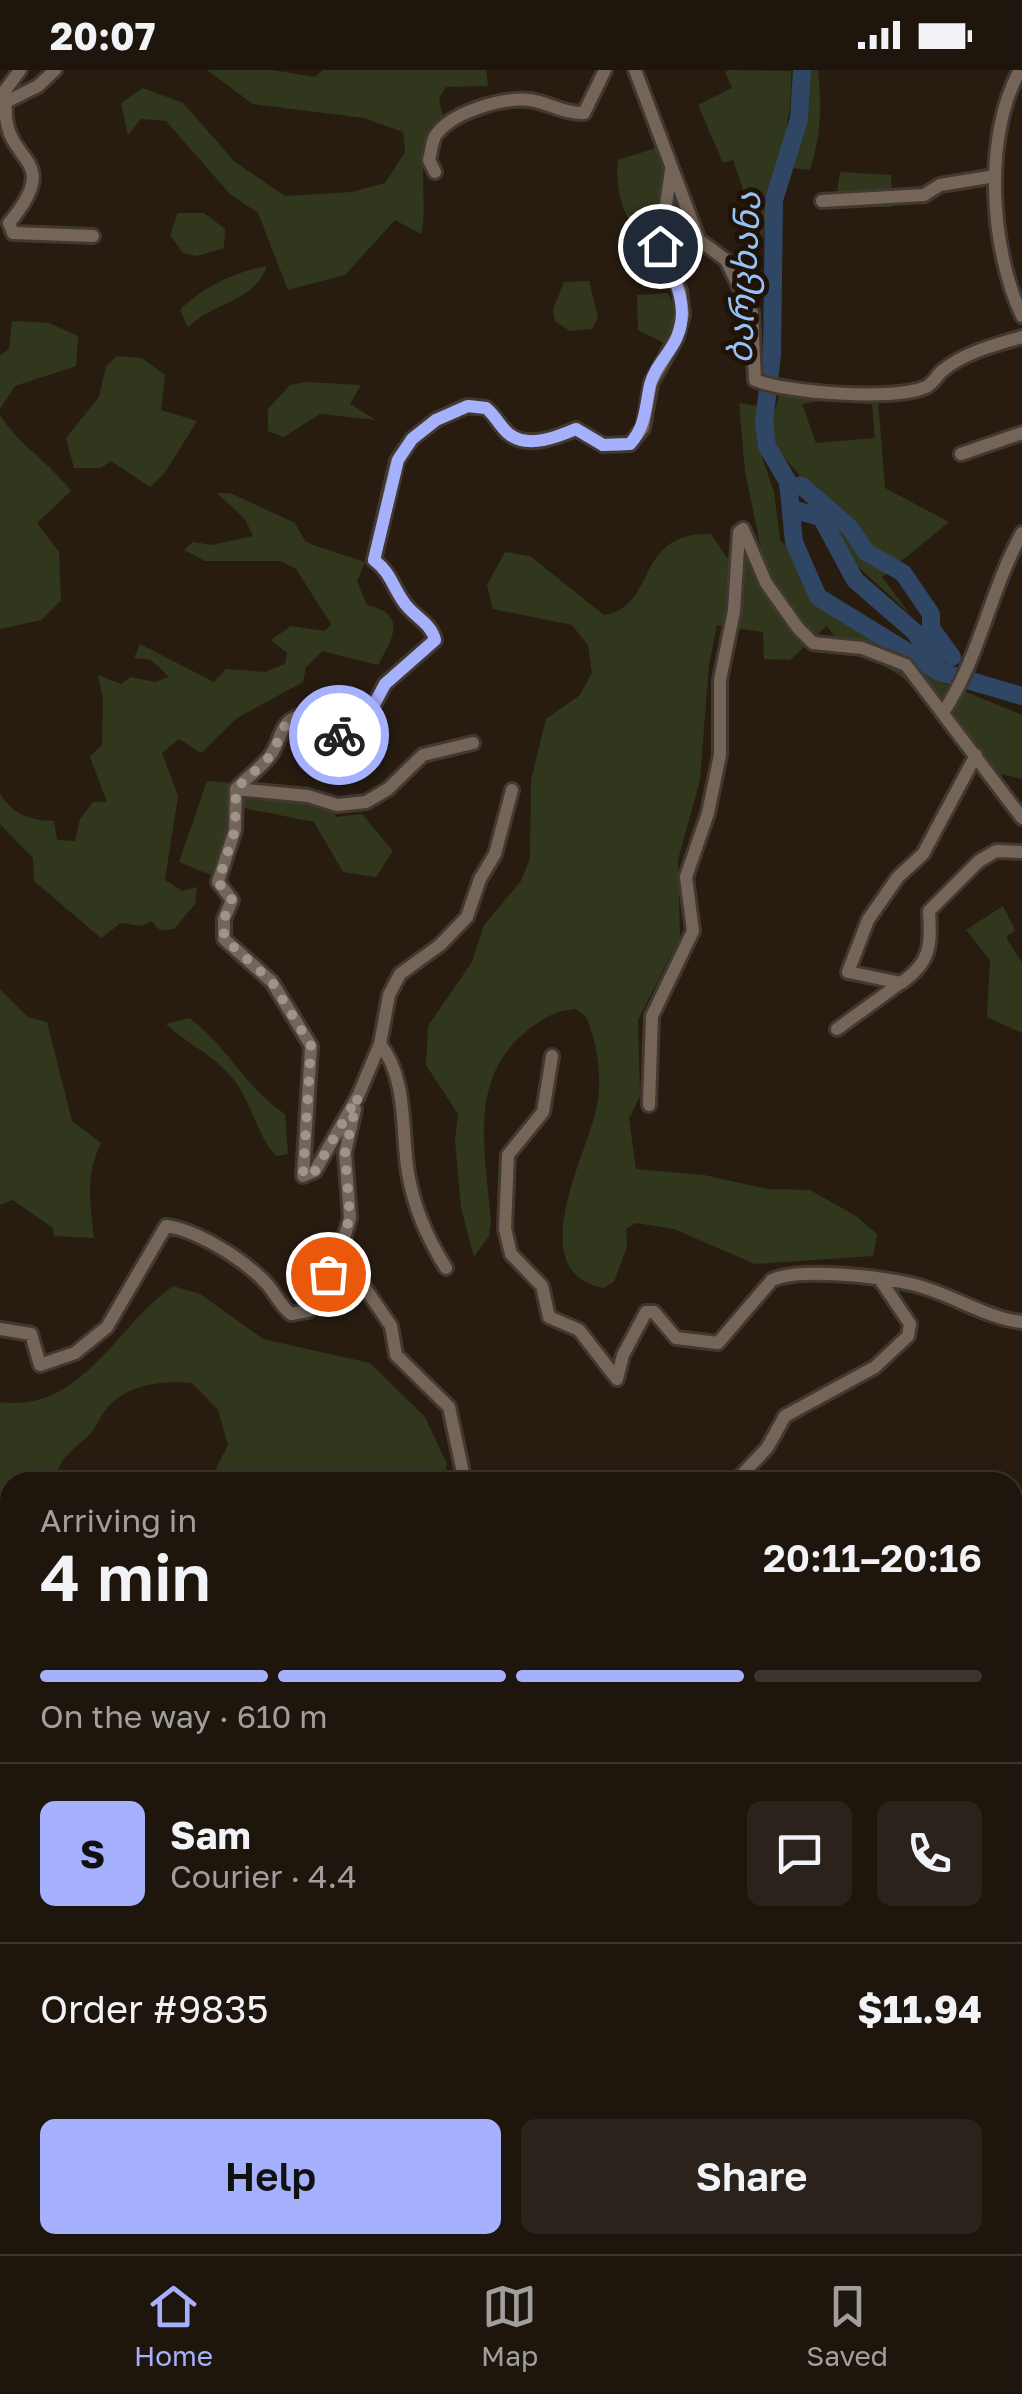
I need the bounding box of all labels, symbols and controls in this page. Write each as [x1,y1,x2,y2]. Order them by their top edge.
text: 20:07 [50,13,155,58]
water label: ბარცხანა [718,190,770,365]
pin [618,204,703,289]
icon: home [633,219,688,274]
courier [289,685,389,785]
icon: bike [312,708,367,763]
pin [286,1232,371,1317]
icon: bag [301,1247,356,1302]
text: Arriving in [40,1501,197,1539]
text: 20:11–20:16 [763,1535,982,1580]
text: 4 min [40,1537,211,1615]
text: On the way · 610 m [40,1697,328,1735]
button: chat [747,1801,852,1906]
button: phone [877,1801,982,1906]
text: Sam [170,1812,251,1857]
text: S [80,1831,105,1876]
text: Courier · 4.4 [170,1857,357,1895]
text: Order #9835 [40,1986,269,2031]
text: $11.94 [857,1986,982,2031]
button: Help [40,2119,501,2234]
button: Share [521,2119,982,2234]
tab: Home [134,2279,213,2372]
tab: Map [481,2279,538,2372]
tab: Saved [806,2279,888,2372]

